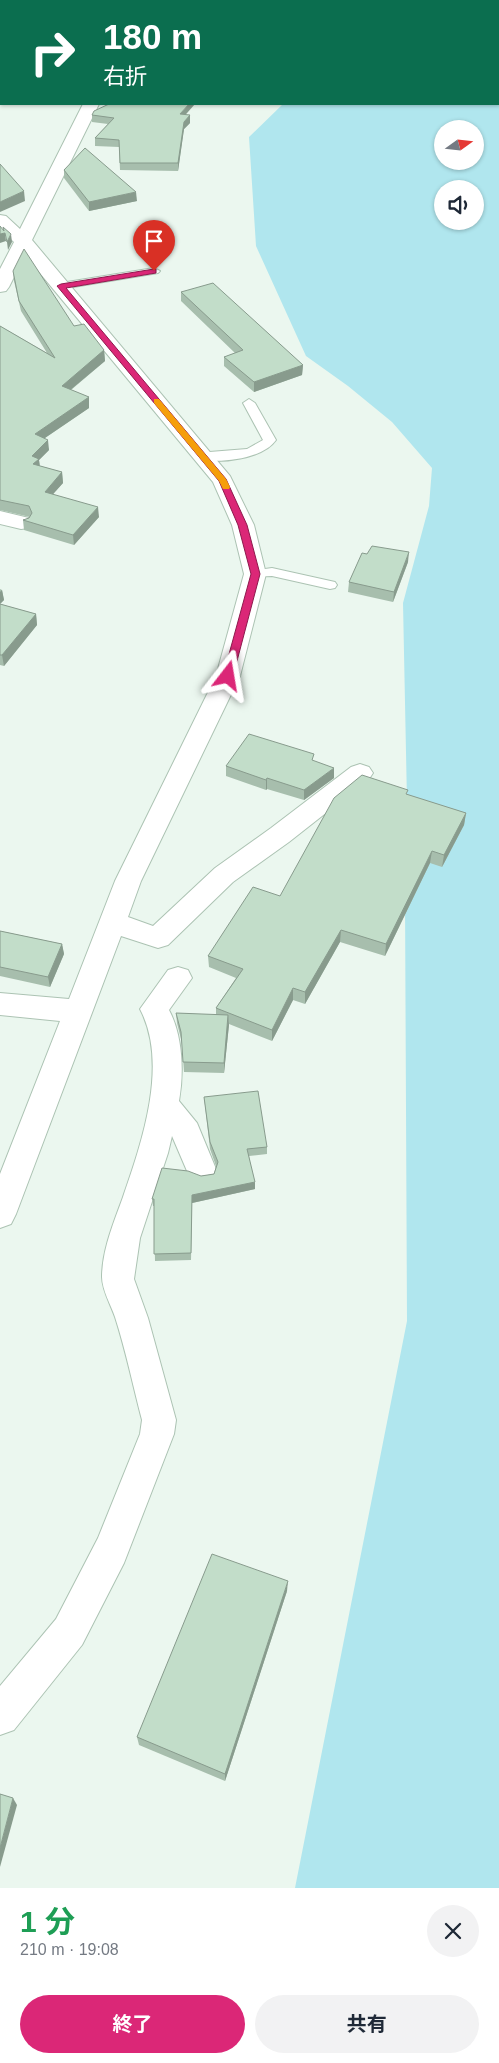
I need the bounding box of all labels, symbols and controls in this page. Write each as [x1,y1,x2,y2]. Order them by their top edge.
text: 180 m [103,17,202,56]
icon: right [20,20,85,85]
text: 右折 [103,64,147,89]
north arrow [434,120,484,170]
map controls [434,120,484,230]
button: sound [434,180,484,230]
pin [133,220,175,271]
icon: arrive [140,227,168,255]
position arrow [201,649,253,701]
text: 1 分 [20,1905,75,1938]
button: close [427,1905,479,1957]
text: 210 m · 19:08 [20,1941,119,1958]
button: 終了 [20,1995,245,2053]
button: 共有 [255,1995,479,2053]

